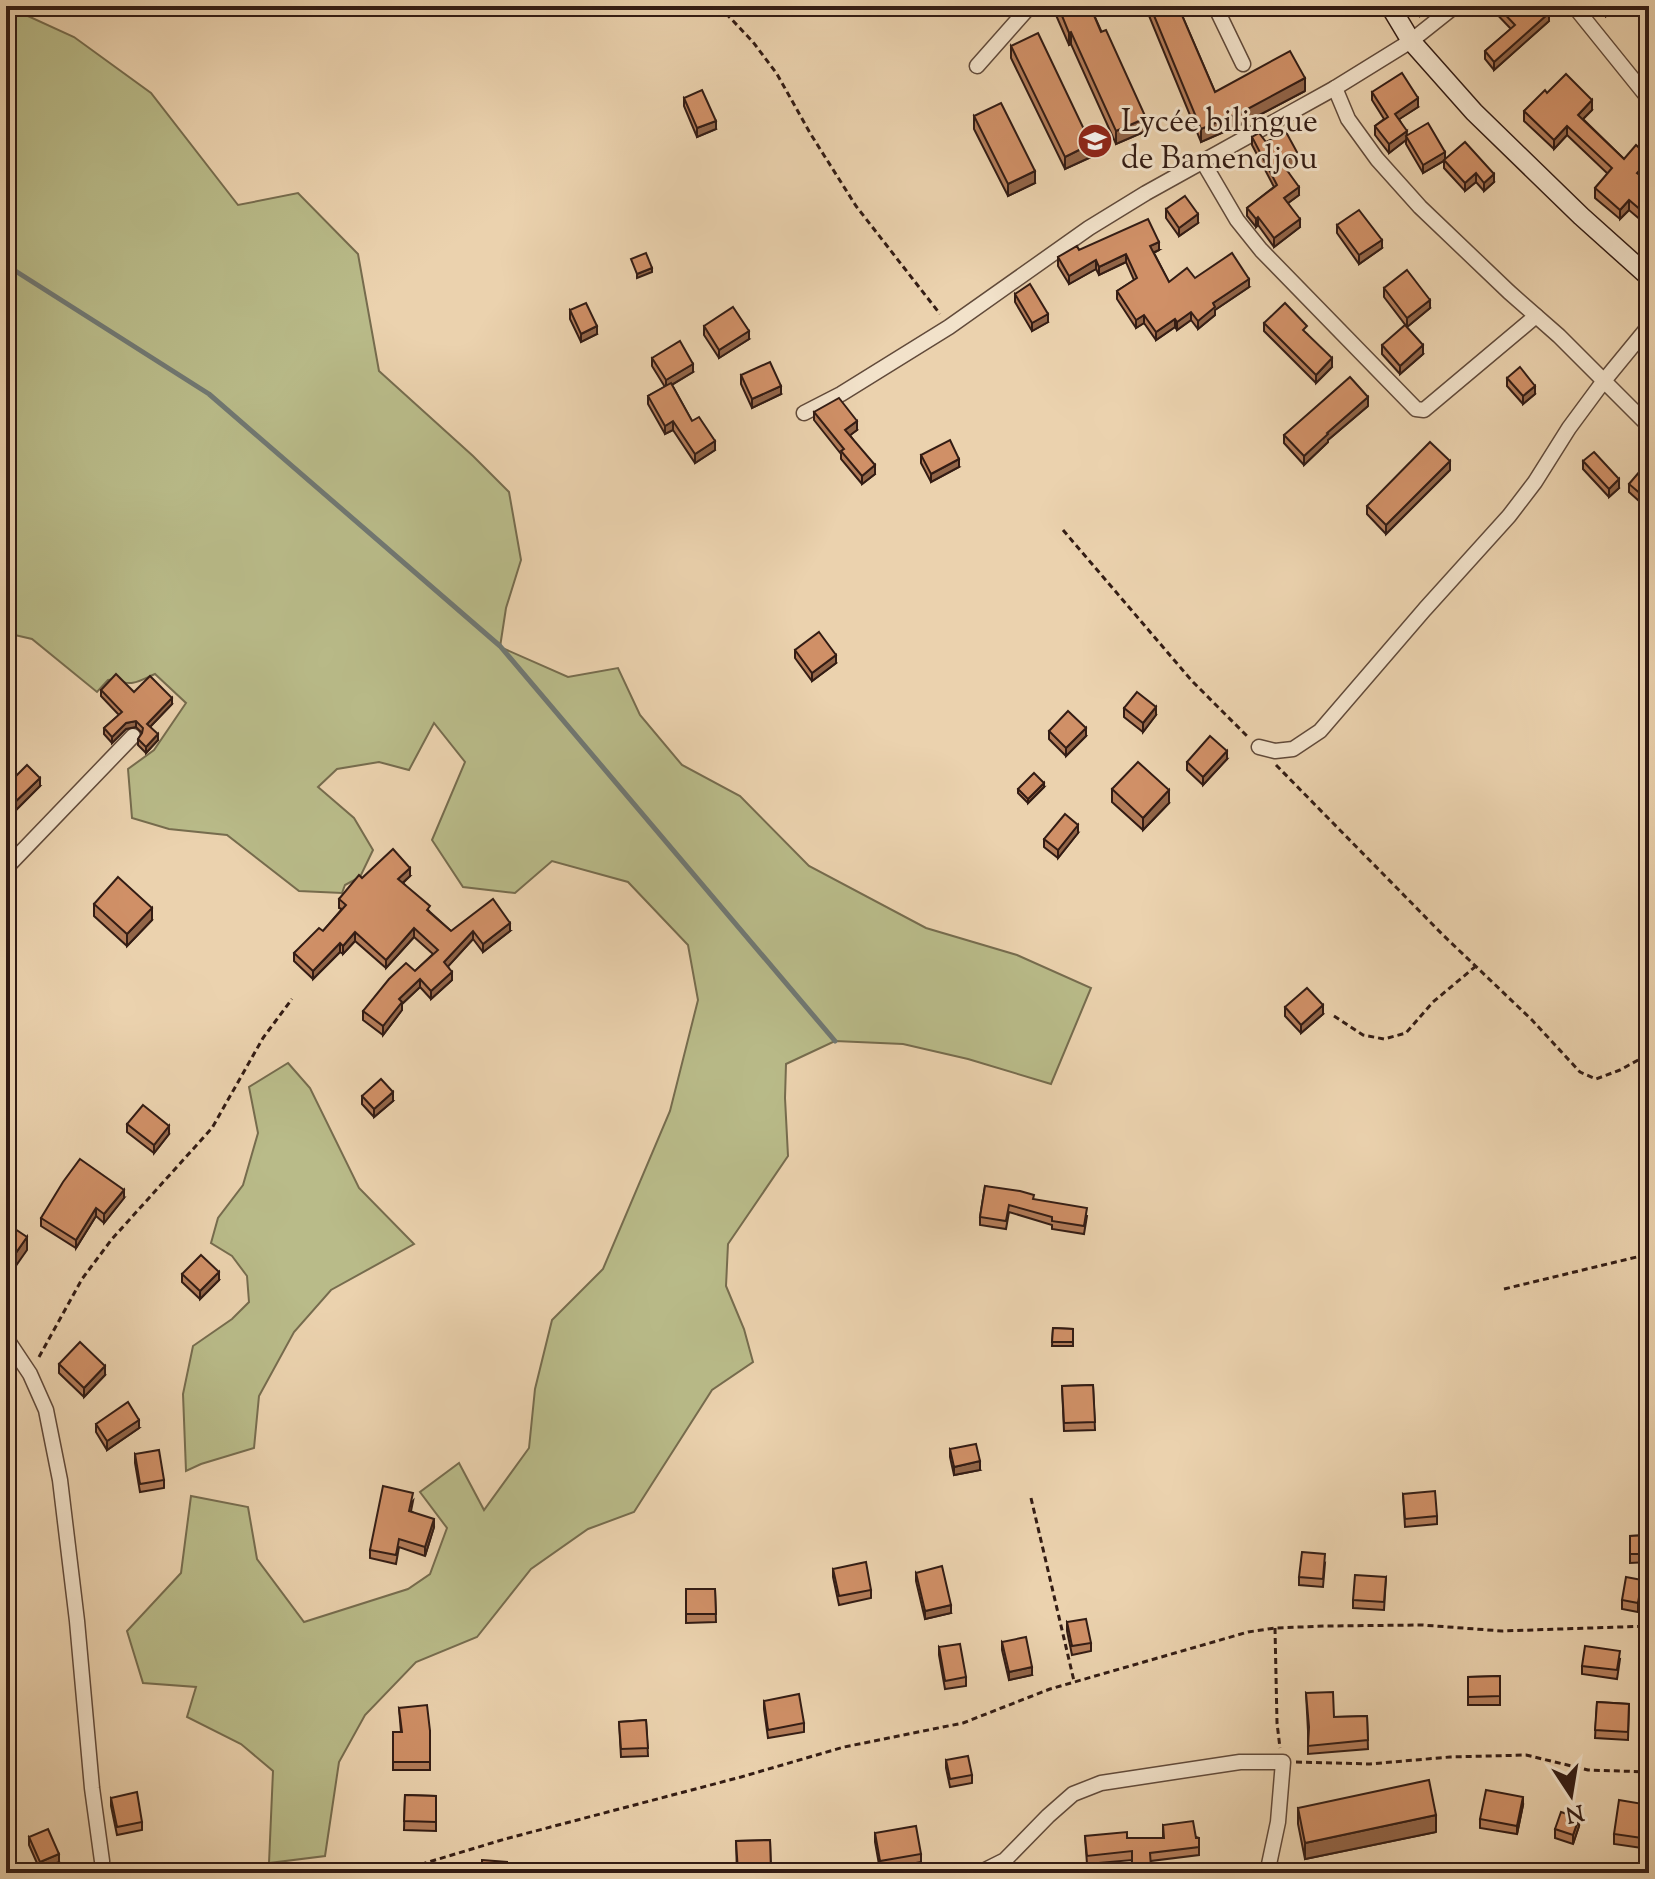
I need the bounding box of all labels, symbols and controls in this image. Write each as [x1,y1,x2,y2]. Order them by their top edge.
place label: Lycée bilingue de Bamendjou [1121,100,1318,183]
school or university icon: Lycée bilingue de Bamendjou [1076,122,1114,160]
north arrow [1531,1755,1611,1835]
text: N [1562,1794,1586,1829]

